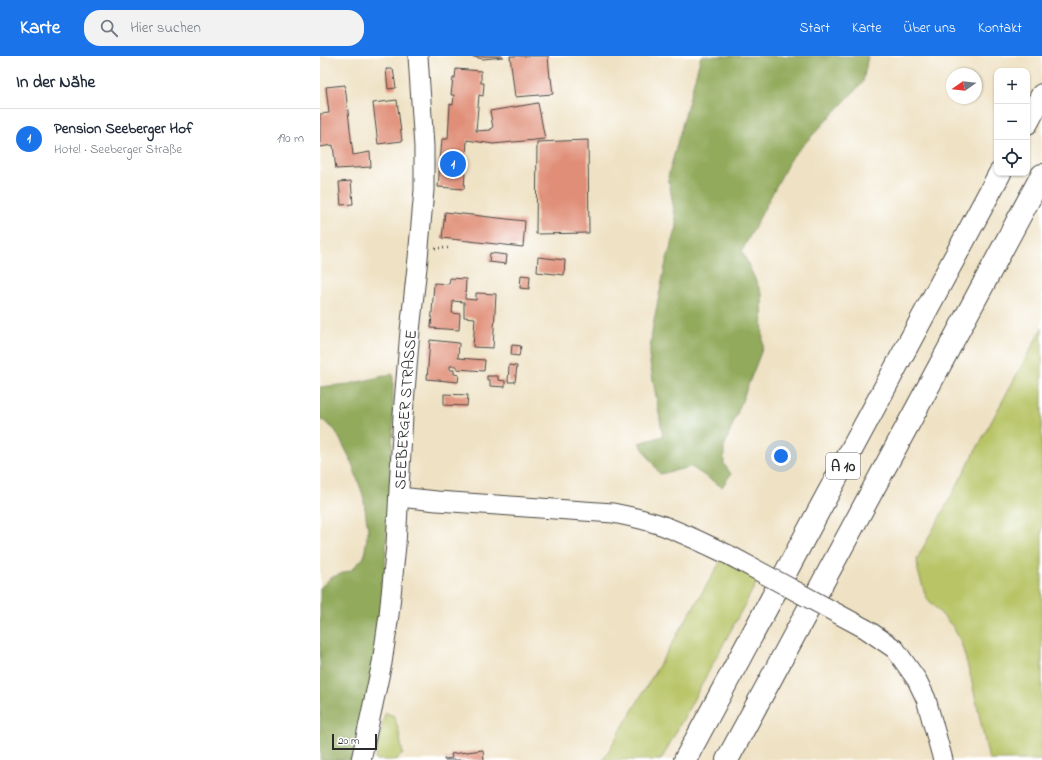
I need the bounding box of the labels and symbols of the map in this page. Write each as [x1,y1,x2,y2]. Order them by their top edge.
north arrow [946,68,982,104]
pin: 1 [440,149,466,179]
street label: SEEBERGER STRASSE [389,329,424,490]
your location [771,446,791,466]
road number: A 10 [826,453,860,479]
scale bar [332,732,377,751]

